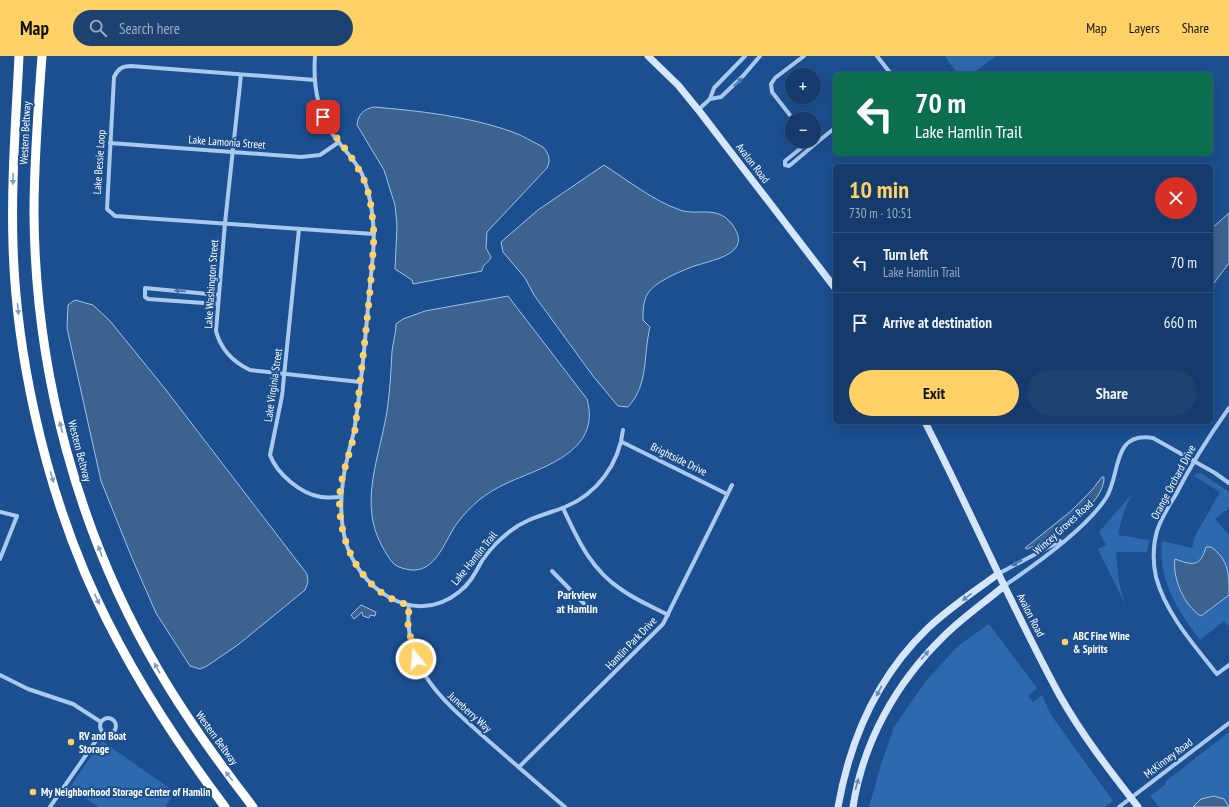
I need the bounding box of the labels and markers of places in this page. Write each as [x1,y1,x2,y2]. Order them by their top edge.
pin [306,100,340,134]
place label: ABC Fine Wine & Spirits [1072,629,1130,656]
marker: ABC Fine Wine & Spirits [1060,637,1070,647]
place label: RV and Boat Storage [79,729,127,756]
marker: RV and Boat Storage [66,737,76,747]
place label: My Neighborhood Storage Center of Hamlin [41,785,210,799]
marker: My Neighborhood Storage Center of Hamlin [28,787,38,797]

